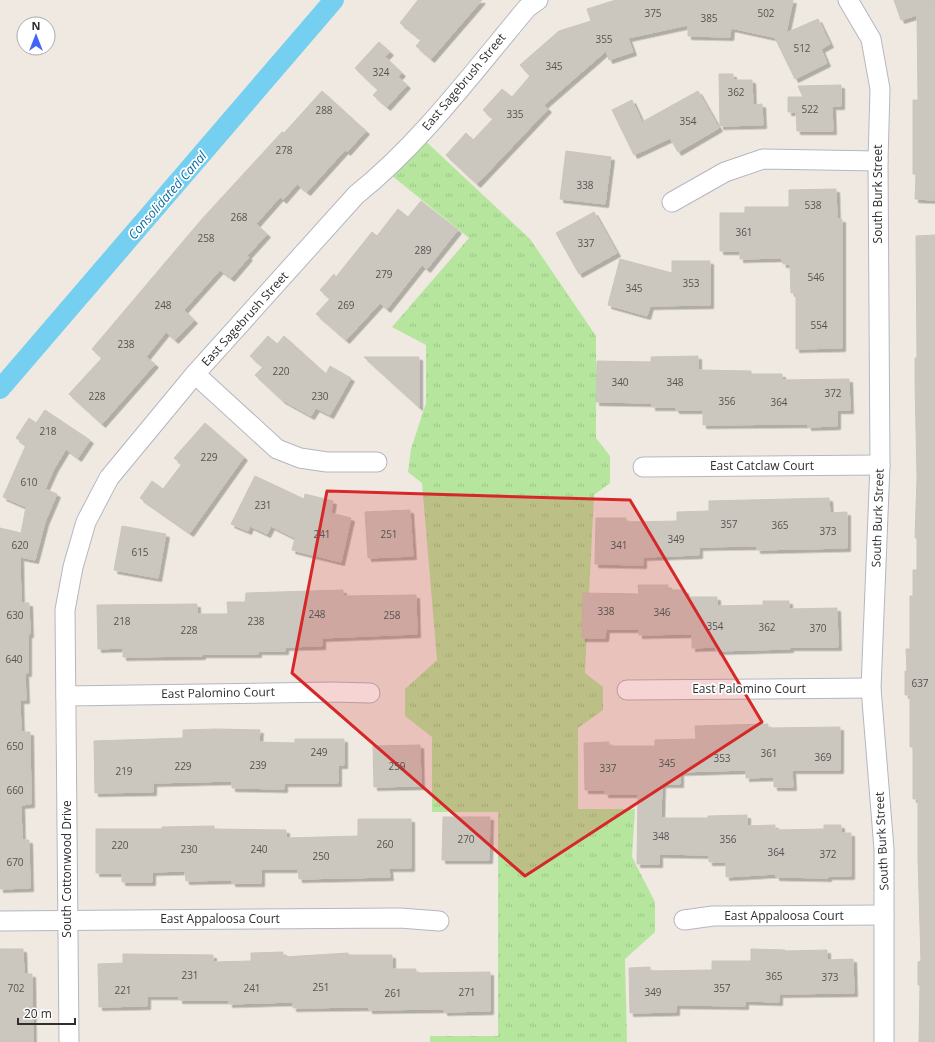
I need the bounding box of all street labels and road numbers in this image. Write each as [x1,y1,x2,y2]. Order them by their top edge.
street label: East Sagebrush Street [418,29,509,134]
street label: South Burk Street [869,145,886,243]
street label: East Sagebrush Street [197,268,292,370]
street label: East Catclaw Court [710,457,814,474]
street label: South Burk Street [867,468,888,568]
street label: East Palomino Court [692,680,806,697]
street label: East Palomino Court [161,683,275,702]
street label: South Burk Street [870,791,893,891]
street label: South Cottonwood Drive [58,800,75,938]
street label: East Appaloosa Court [724,907,844,924]
street label: East Appaloosa Court [160,910,280,927]

